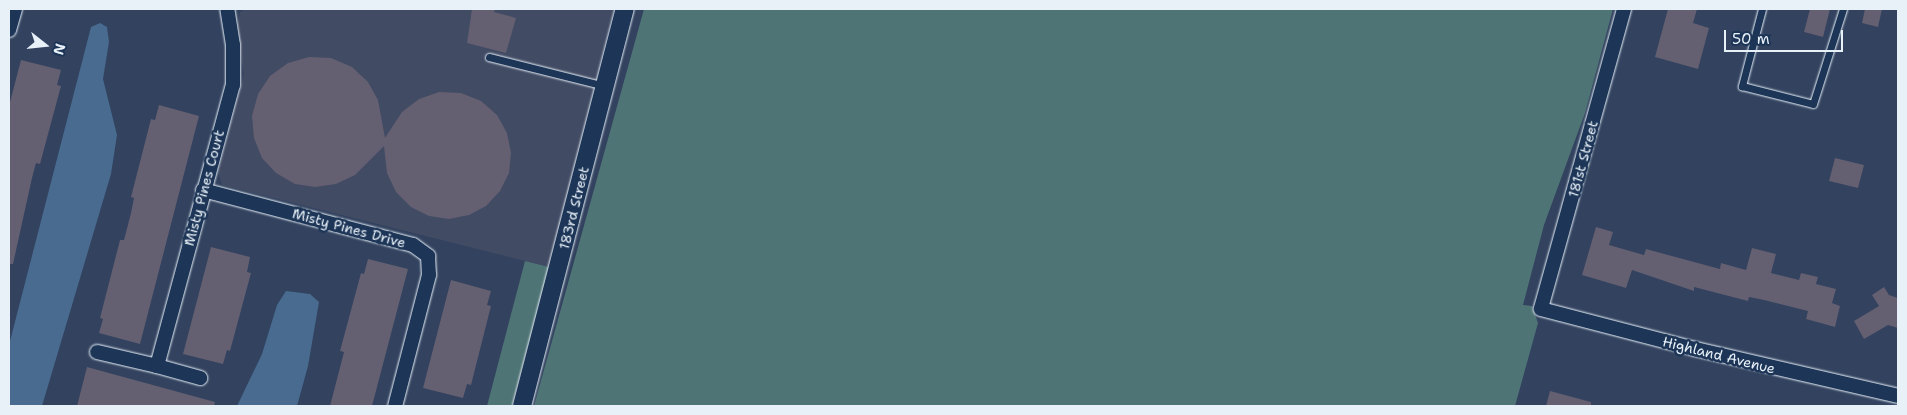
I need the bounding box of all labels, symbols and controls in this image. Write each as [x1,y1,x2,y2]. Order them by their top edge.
north arrow [20,20,70,70]
scale bar [1727,20,1846,52]
text: 50 m [1732,29,1770,49]
text: N [49,41,70,57]
street label: 181st Street [1565,119,1601,199]
street label: Misty Pines Court [180,128,228,248]
street label: 183rd Street [556,165,592,251]
street label: Misty Pines Drive [291,205,407,251]
street label: Highland Avenue [1661,333,1777,377]

